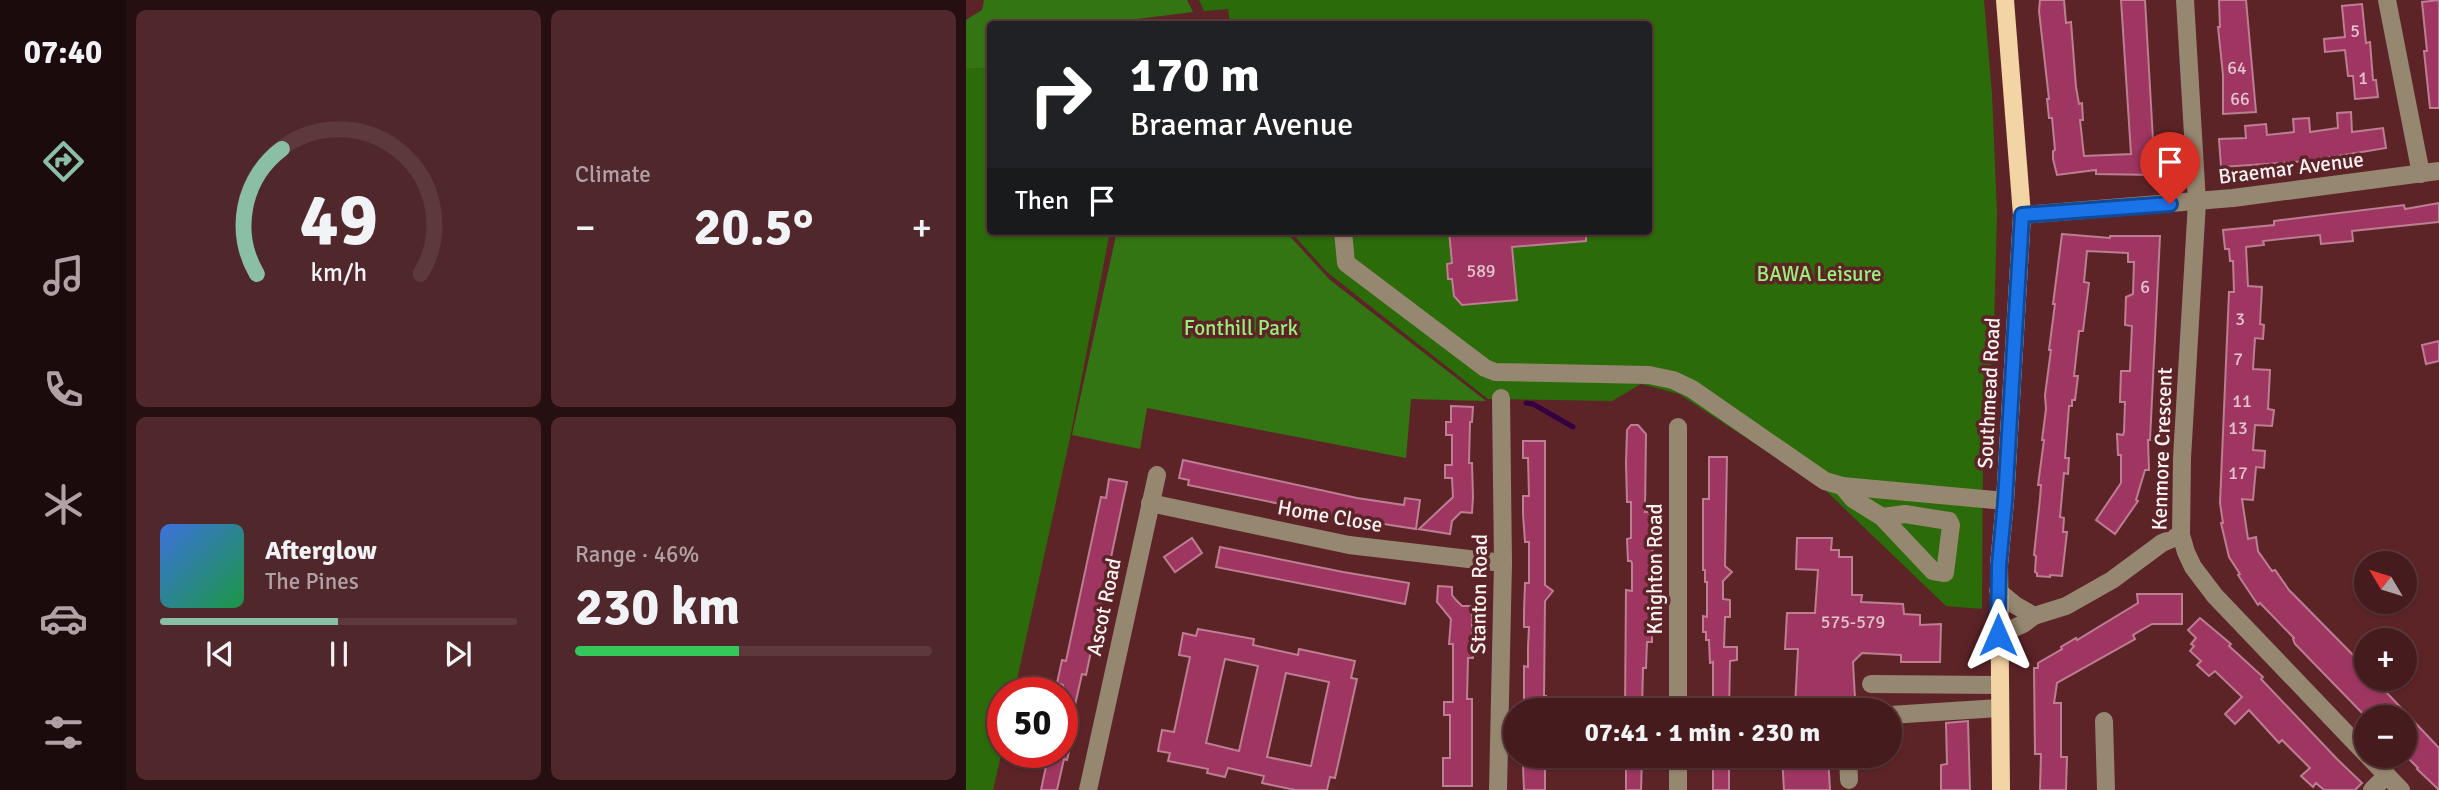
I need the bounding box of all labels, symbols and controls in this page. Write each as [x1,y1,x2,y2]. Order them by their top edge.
house number: 5 [2350,20,2360,42]
text: 07:40 [24,33,102,72]
text: 170 m [1130,45,1260,105]
icon: right [1015,49,1106,140]
house number: 64 [2227,57,2247,79]
house number: 1 [2358,67,2368,89]
house number: 66 [2230,88,2250,110]
text: Braemar Avenue [1130,105,1353,144]
pin [2140,132,2200,204]
icon: directions [39,137,88,186]
icon: arrive [2151,143,2189,181]
street label: Braemar Avenue [2217,146,2365,190]
text: Climate [575,160,651,189]
text: 49 [299,177,378,266]
icon: arrive [1083,182,1121,220]
text: Then [1015,185,1069,217]
text: 20.5° [694,195,813,259]
text: − [575,204,596,251]
text: + [911,204,932,251]
icon: music [39,251,88,300]
text: km/h [310,257,367,288]
house number: 589 [1466,260,1496,282]
park label: BAWA Leisure [1757,261,1881,287]
house number: 6 [2140,276,2150,298]
house number: 3 [2235,308,2245,330]
park label: Fonthill Park [1184,315,1299,341]
street label: Southmead Road [1972,317,2006,469]
house number: 7 [2233,348,2243,370]
icon: phone [39,365,88,414]
street label: Kenmore Crescent [2146,367,2178,531]
house number: 11 [2232,390,2252,412]
house number: 13 [2228,417,2248,439]
house number: 17 [2228,462,2248,484]
icon: climate [39,480,88,529]
street label: Home Close [1275,494,1385,538]
street label: Knighton Road [1642,503,1668,635]
street label: Stanton Road [1465,534,1493,654]
text: Afterglow [265,535,377,567]
text: Range · 46% [575,540,699,569]
north arrow [2354,551,2417,614]
map controls [2354,551,2417,768]
street label: Ascot Road [1081,556,1127,658]
text: The Pines [265,567,359,596]
text: 230 km [575,575,740,639]
icon: car [39,594,88,643]
position arrow [1961,598,2035,672]
house number: 575-579 [1821,611,1885,633]
button: + [2354,628,2417,691]
icon: previous [201,635,239,673]
icon: pause [320,635,358,673]
icon: next [439,635,477,673]
speed limit sign: 50 [987,677,1078,768]
button: − [2354,705,2417,768]
icon: filters [39,708,88,757]
text: 07:41 · 1 min · 230 m [1585,717,1820,749]

